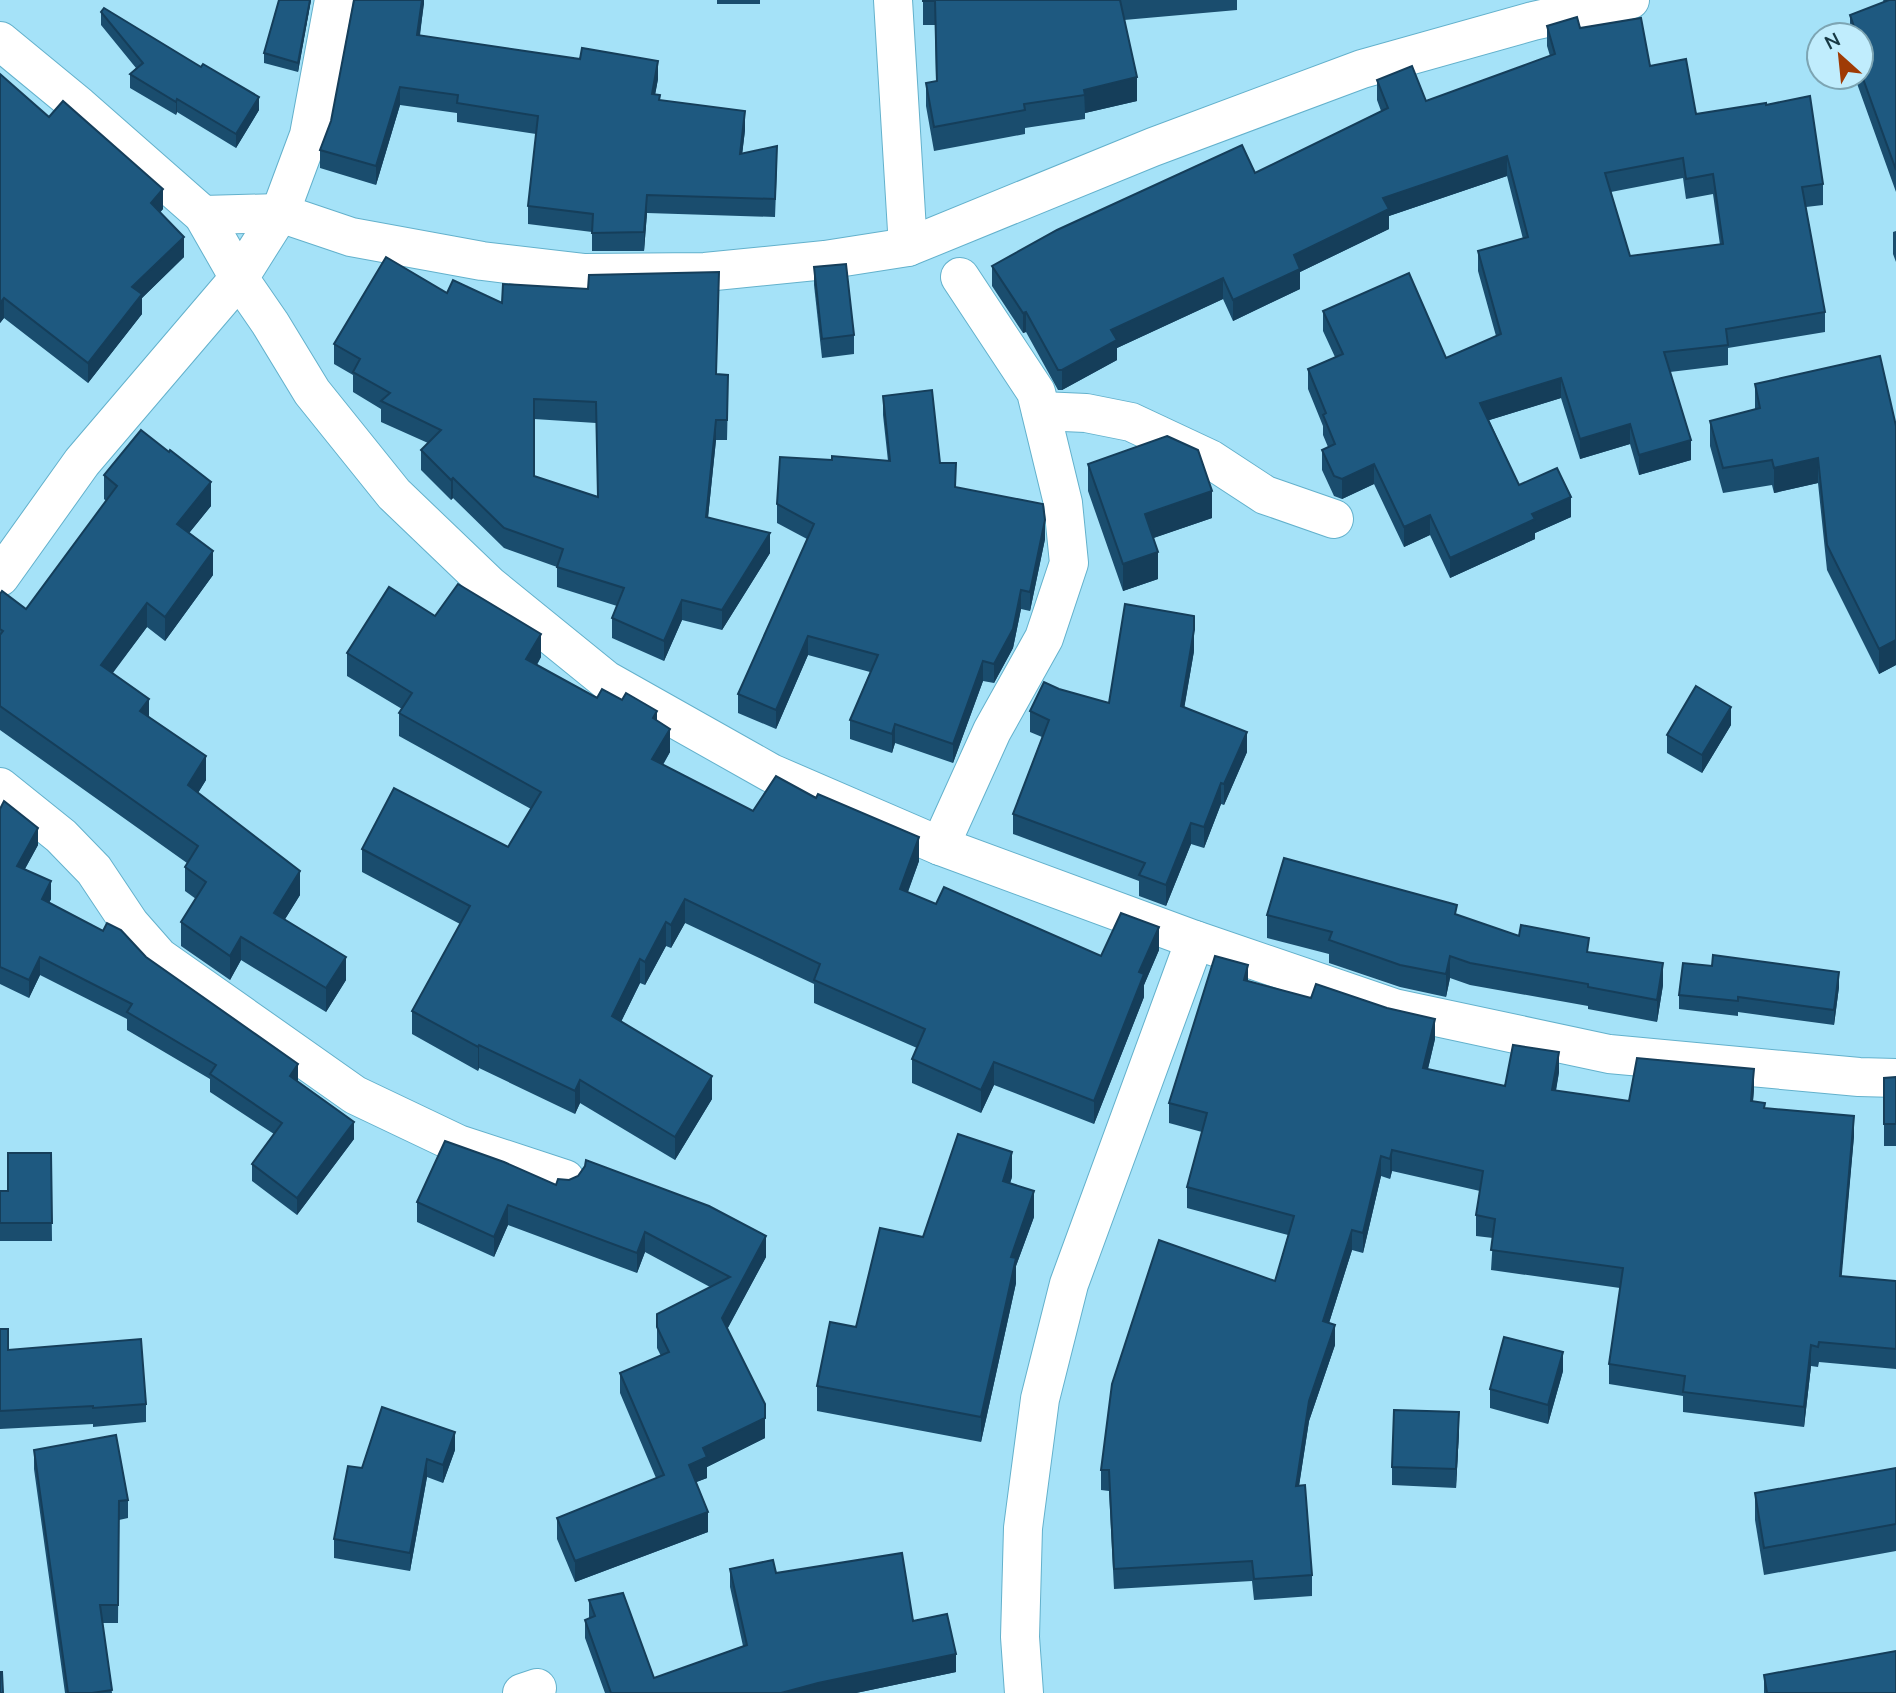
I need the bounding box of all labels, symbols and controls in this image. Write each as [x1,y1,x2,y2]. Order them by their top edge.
north arrow [1805,21,1875,91]
text: N [1820,27,1844,55]

